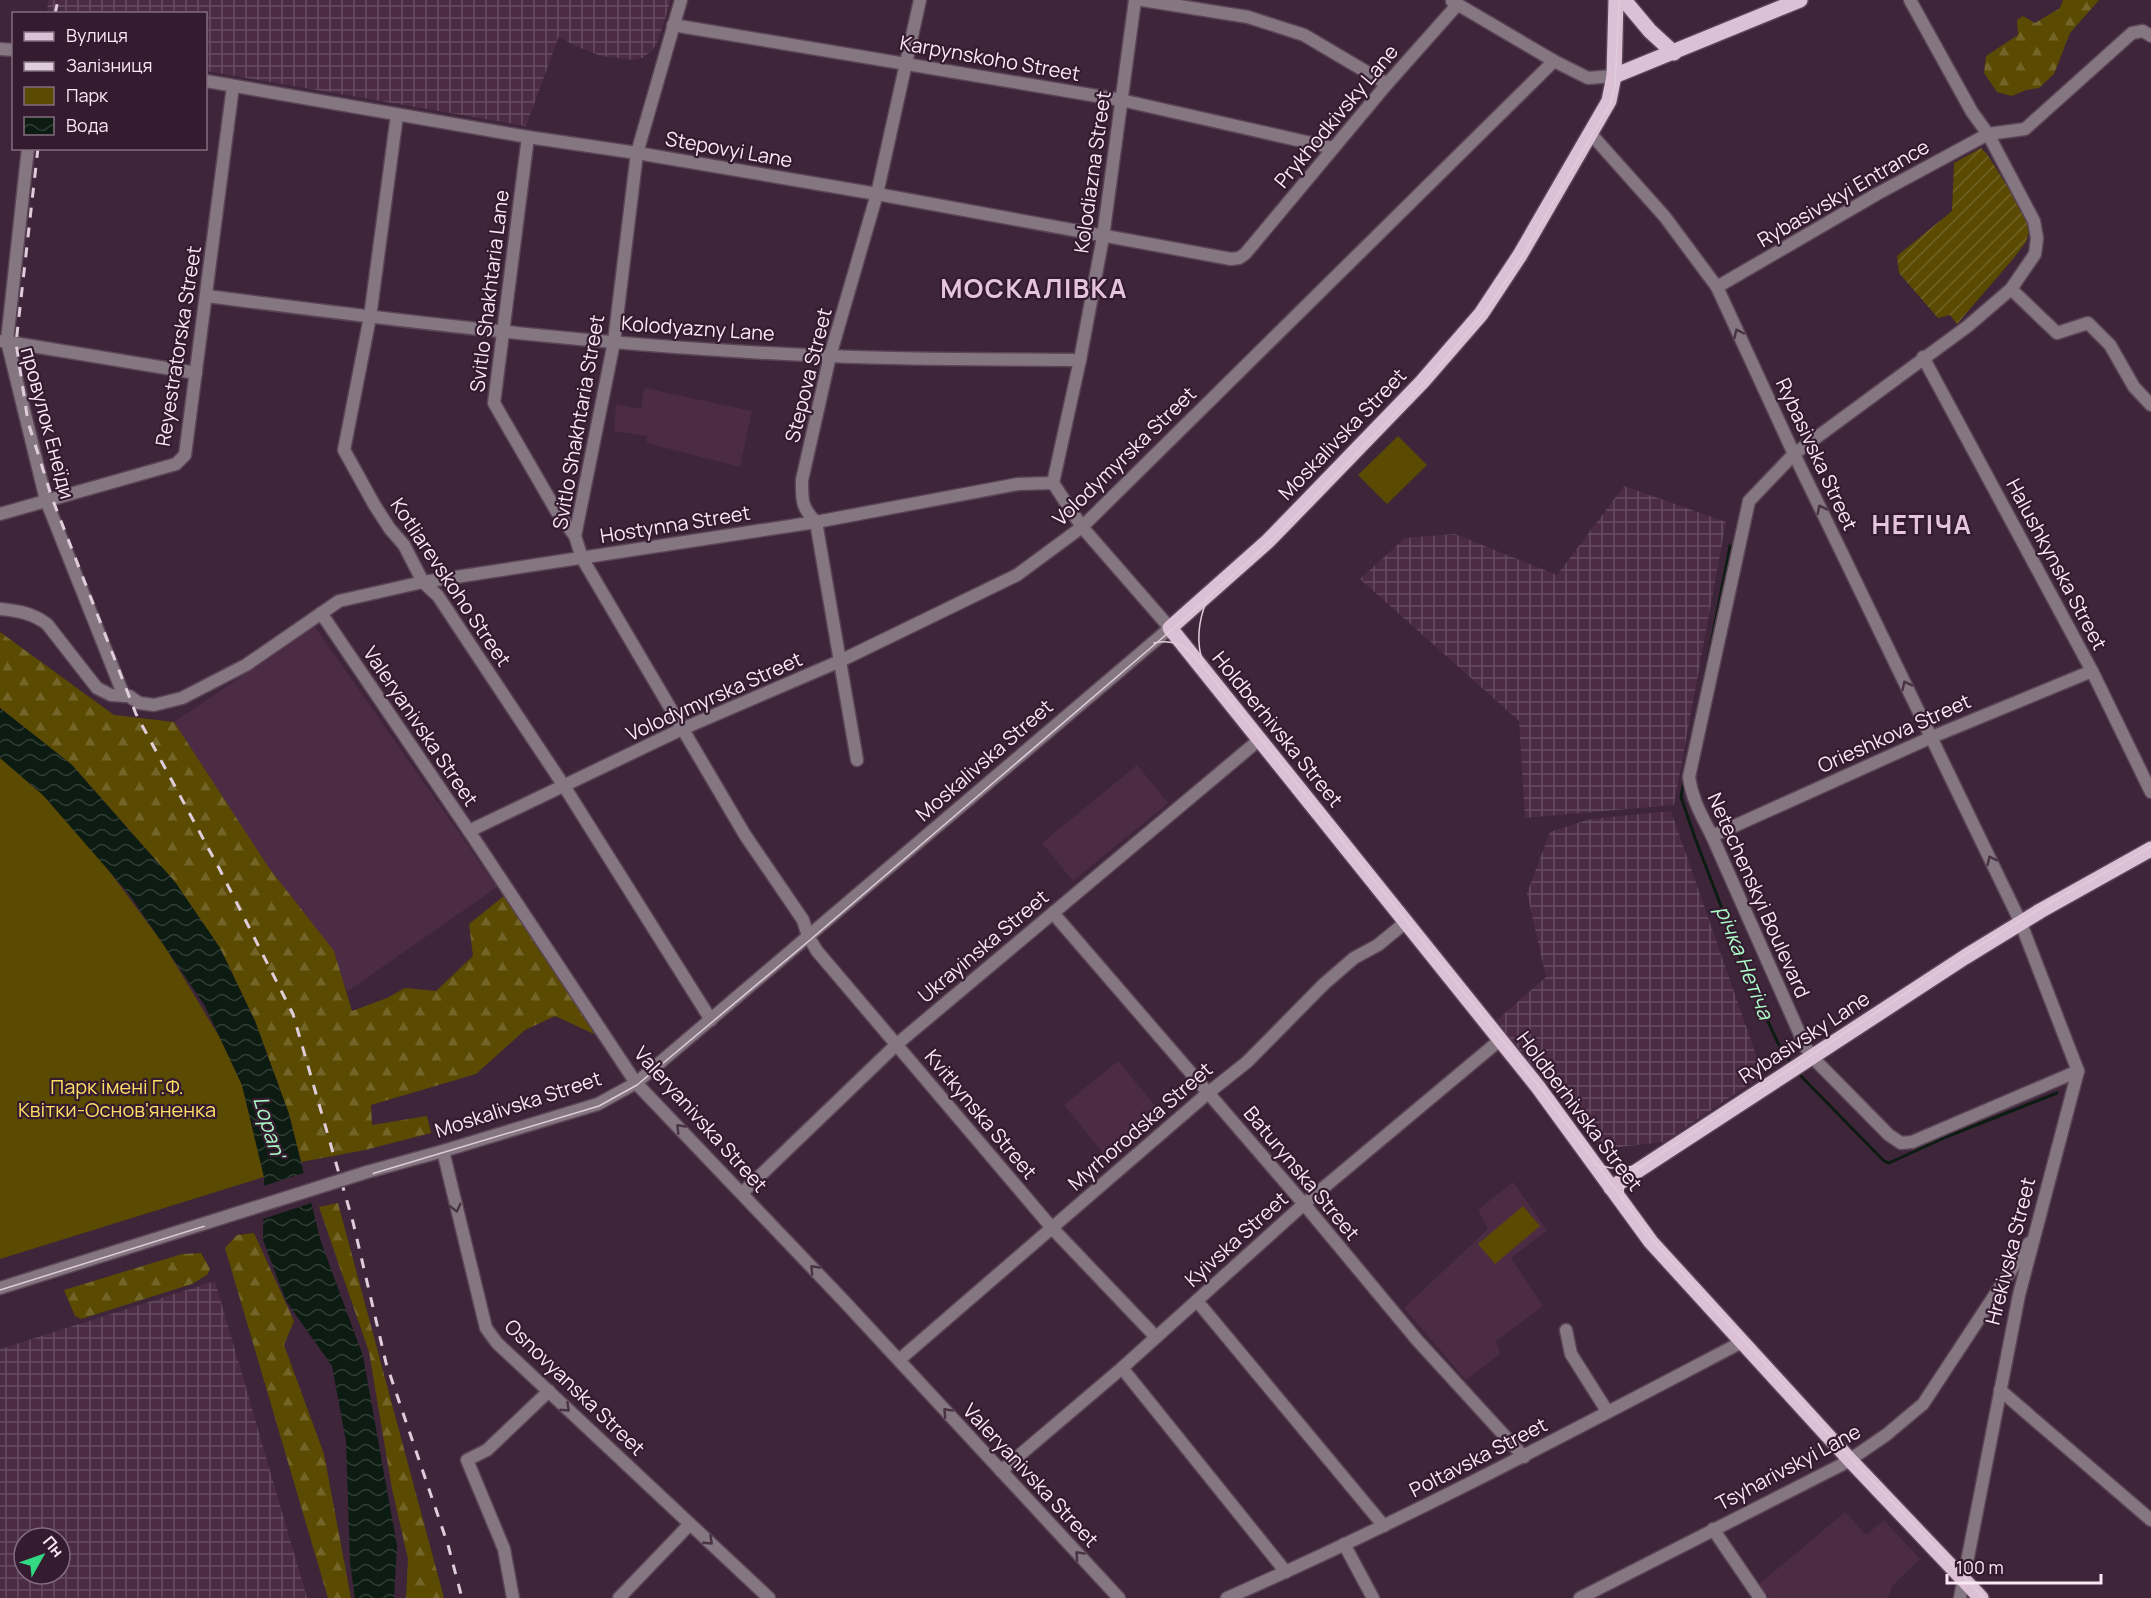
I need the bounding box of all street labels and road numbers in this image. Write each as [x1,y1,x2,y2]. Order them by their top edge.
street label: Karpynskoho Street [898,29,1082,87]
street label: Prykhodkivsky Lane [1268,39,1404,193]
street label: Kolodiazna Street [1067,89,1117,255]
street label: Stepovyi Lane [663,125,795,173]
street label: Rybasivskyi Entrance [1752,133,1934,253]
street label: Svitlo Shakhtaria Lane [463,188,515,394]
street label: Reyestratorska Street [149,244,207,448]
street label: Stepova Street [778,305,838,445]
street label: Kolodyazny Lane [620,309,776,347]
street label: Svitlo Shakhtaria Street [546,312,610,532]
street label: провулок Енеїди [15,344,81,502]
street label: Moskalivska Street [1272,362,1412,506]
street label: Rybasivska Street [1770,373,1864,535]
street label: Volodymyrska Street [1046,380,1202,532]
street label: Halushkynska Street [2000,474,2114,654]
street label: Kotliarevskoho Street [384,492,518,672]
street label: Hostynna Street [598,499,752,549]
street label: Valeryanivska Street [357,641,485,811]
street label: Volodymyrska Street [622,645,806,747]
street label: Holdberhivska Street [1207,645,1349,813]
street label: Orieshkova Street [1813,687,1975,779]
street label: Moskalivska Street [910,693,1058,827]
street label: Netechenskyi Boulevard [1702,788,1816,1002]
street label: Ukrayinska Street [912,883,1054,1009]
street label: Rybasivsky Lane [1733,985,1875,1089]
street label: Holdberhivska Street [1511,1026,1649,1196]
street label: Valeryanivska Street [628,1040,774,1198]
street label: Kvitkynska Street [919,1044,1043,1184]
street label: Myrhorodska Street [1062,1056,1218,1196]
street label: Moskalivska Street [431,1064,605,1144]
street label: Baturynska Street [1238,1100,1366,1246]
street label: Hrekivska Street [1979,1174,2041,1328]
street label: Kyivska Street [1179,1185,1293,1293]
street label: Osnovyanska Street [499,1313,651,1461]
street label: Valeryanivska Street [957,1397,1105,1553]
street label: Poltavska Street [1404,1411,1552,1503]
street label: Tsyharivskyi Lane [1711,1417,1865,1517]

